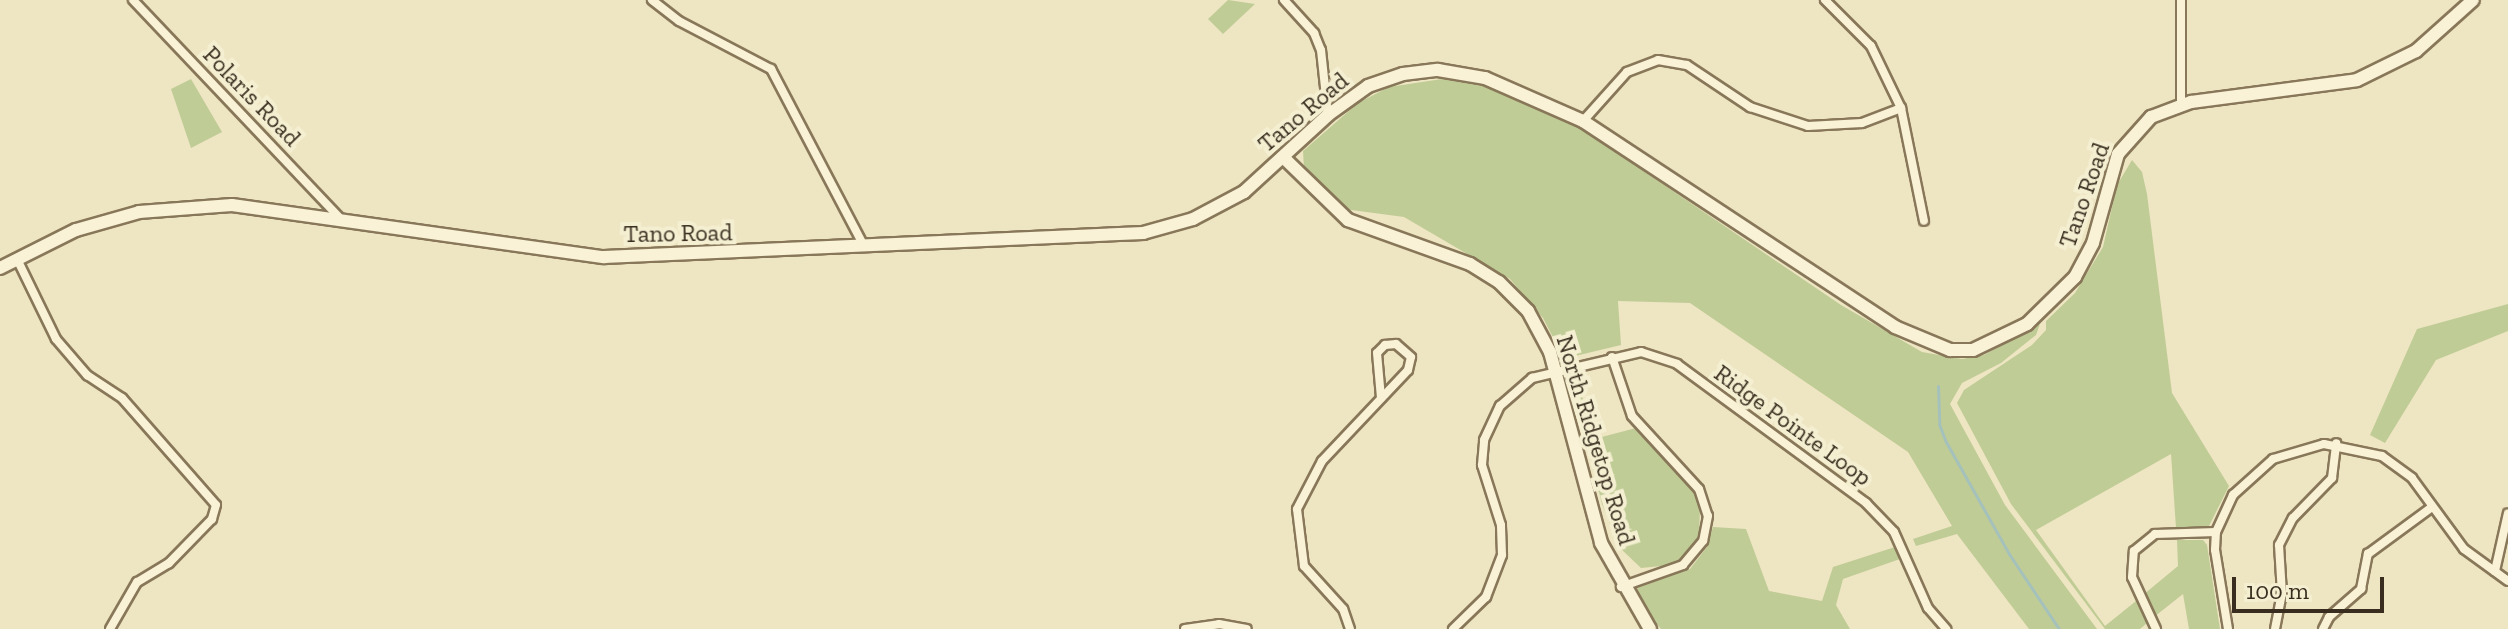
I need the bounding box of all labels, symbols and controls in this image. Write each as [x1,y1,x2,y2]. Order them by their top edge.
street label: Polaris Road [197,40,307,152]
street label: Tano Road [1252,66,1354,158]
street label: Tano Road [2053,139,2115,251]
street label: Tano Road [623,218,733,248]
street label: North Ridgetop Road [1550,332,1642,548]
street label: Ridge Pointe Loop [1709,358,1877,492]
scale bar [2236,561,2388,611]
text: 100 m [2246,576,2309,605]

